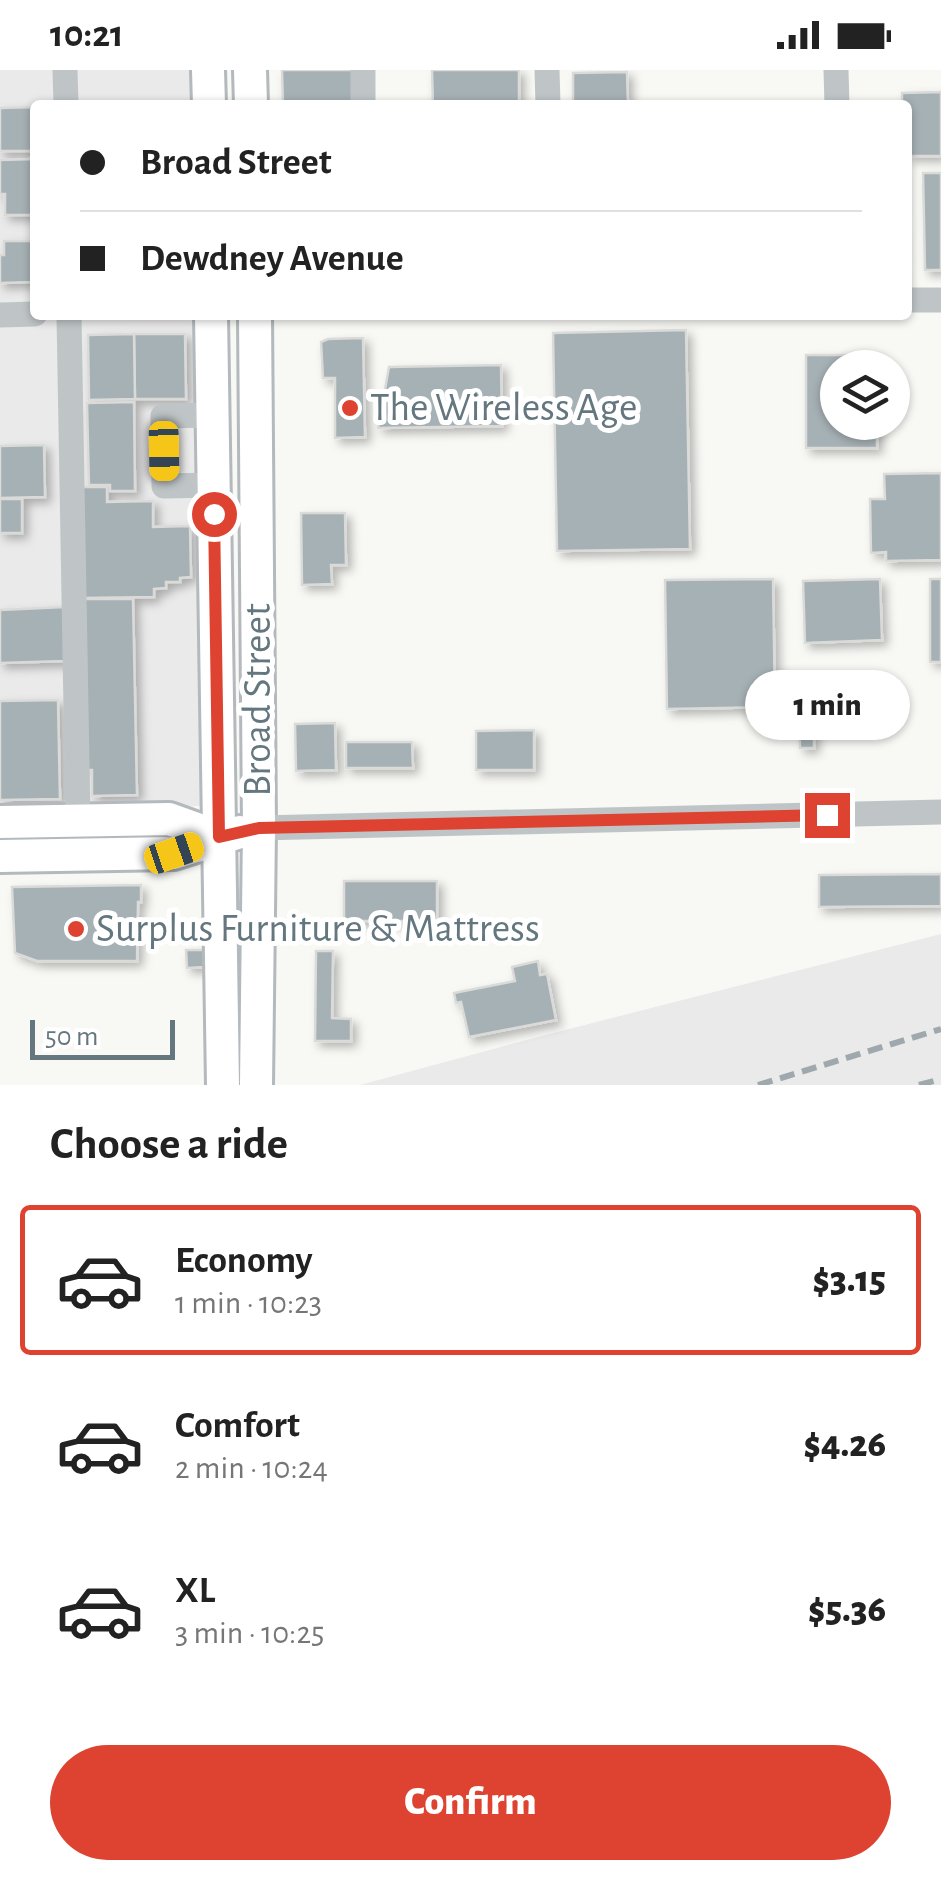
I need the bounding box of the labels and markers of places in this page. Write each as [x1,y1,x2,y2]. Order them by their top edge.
place label: The Wireless Age [370,388,637,428]
marker: The Wireless Age [339,397,361,419]
place label: Surplus Furniture & Mattress [96,909,540,949]
marker: Surplus Furniture & Mattress [65,918,87,940]

